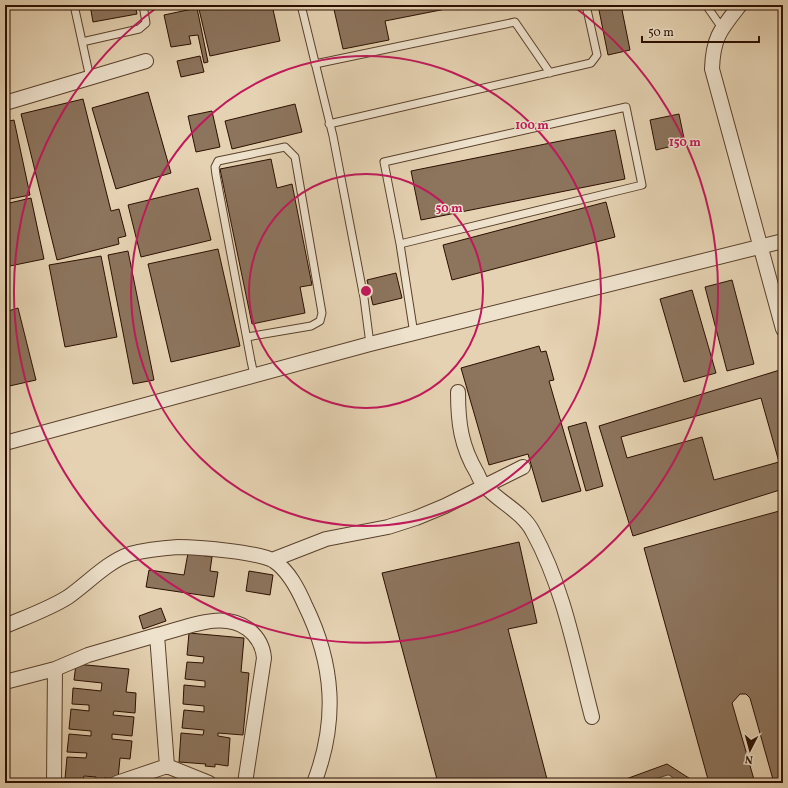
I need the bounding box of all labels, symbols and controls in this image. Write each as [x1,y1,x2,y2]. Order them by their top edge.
scale bar [642,18,759,44]
text: 50 m [648,25,674,41]
text: 100 m [515,118,549,134]
text: 150 m [669,135,701,151]
text: 50 m [435,201,463,217]
centre of rings [359,284,373,298]
north arrow [730,730,770,770]
text: N [744,751,754,766]

